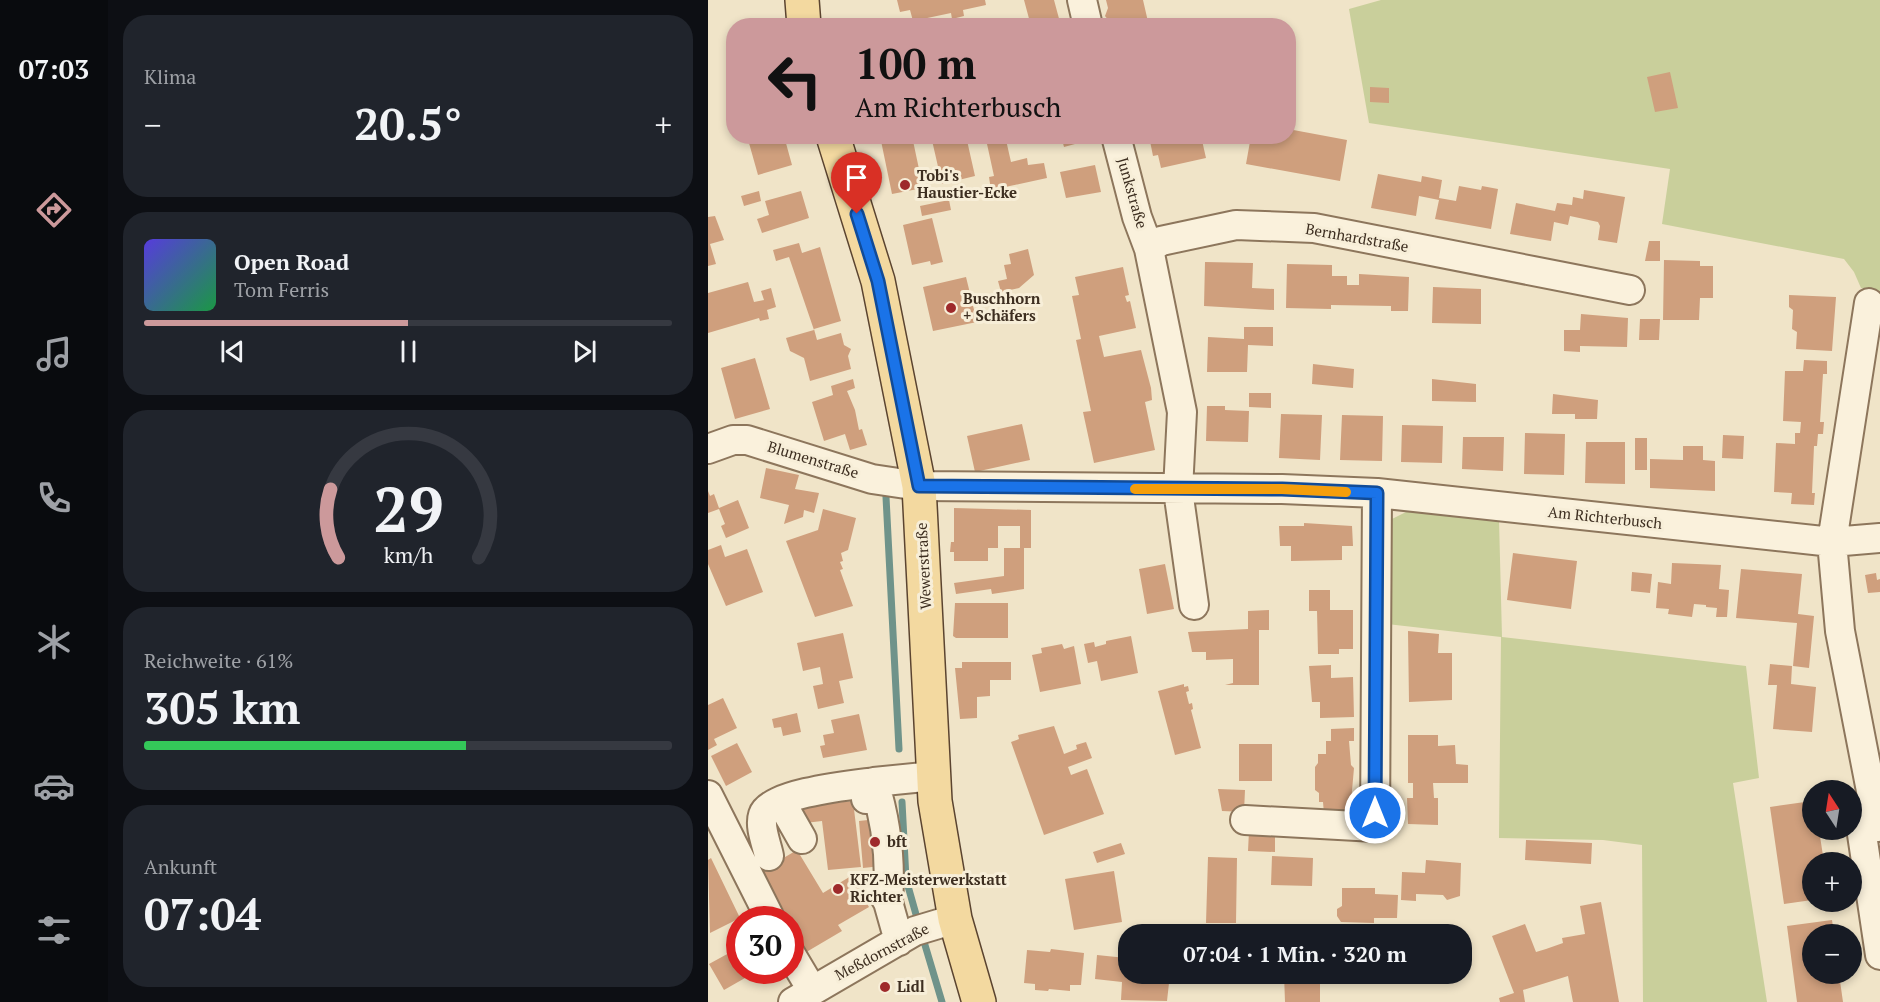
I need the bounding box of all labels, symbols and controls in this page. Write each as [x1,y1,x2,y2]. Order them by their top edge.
text: 100 m [855,35,976,91]
icon: left [756,42,834,120]
text: 07:03 [19,51,89,87]
text: Klima [144,63,196,90]
text: Am Richterbusch [855,89,1061,125]
text: 20.5° [354,93,462,153]
text: − [144,103,162,146]
text: + [654,103,672,146]
pin [831,152,882,214]
street label: Junkstraße [1113,155,1153,231]
icon: arrive [840,161,873,194]
place label: Tobi's Haustier-Ecke [917,165,1017,202]
marker: Tobi's Haustier-Ecke [898,178,912,192]
icon: directions [33,189,75,231]
street label: Bernhardstraße [1304,218,1410,256]
text: Open Road [234,247,349,276]
text: Tom Ferris [234,276,329,303]
place label: Buschhorn + Schäfers [963,288,1041,325]
marker: Buschhorn + Schäfers [944,301,958,315]
icon: music [33,333,75,375]
icon: previous [216,335,249,368]
icon: pause [392,335,425,368]
icon: next [568,335,601,368]
street label: Blumenstraße [765,436,861,482]
text: 29 [373,467,443,550]
icon: phone [33,477,75,519]
street label: Am Richterbusch [1547,501,1663,533]
street label: Wewerstraße [911,522,935,610]
text: km/h [383,541,433,569]
icon: climate [33,621,75,663]
text: Reichweite · 61% [144,647,293,674]
text: 305 km [144,677,300,737]
icon: car [33,765,75,807]
north arrow [1802,780,1862,840]
map controls [1802,780,1862,984]
position arrow [1343,781,1407,845]
place label: bft [886,831,907,851]
marker: bft [868,835,882,849]
button: + [1802,852,1862,912]
text: Ankunft [144,853,217,880]
place label: KFZ-Meisterwerkstatt Richter [850,869,1007,906]
marker: KFZ-Meisterwerkstatt Richter [831,882,845,896]
text: 07:04 [144,883,261,943]
speed limit sign: 30 [726,906,804,984]
icon: filters [33,909,75,951]
street label: Meßdornstraße [831,918,932,984]
button: − [1802,924,1862,984]
text: 07:04 · 1 Min. · 320 m [1183,939,1407,968]
place label: Lidl [897,976,925,996]
marker: Lidl [878,980,892,994]

